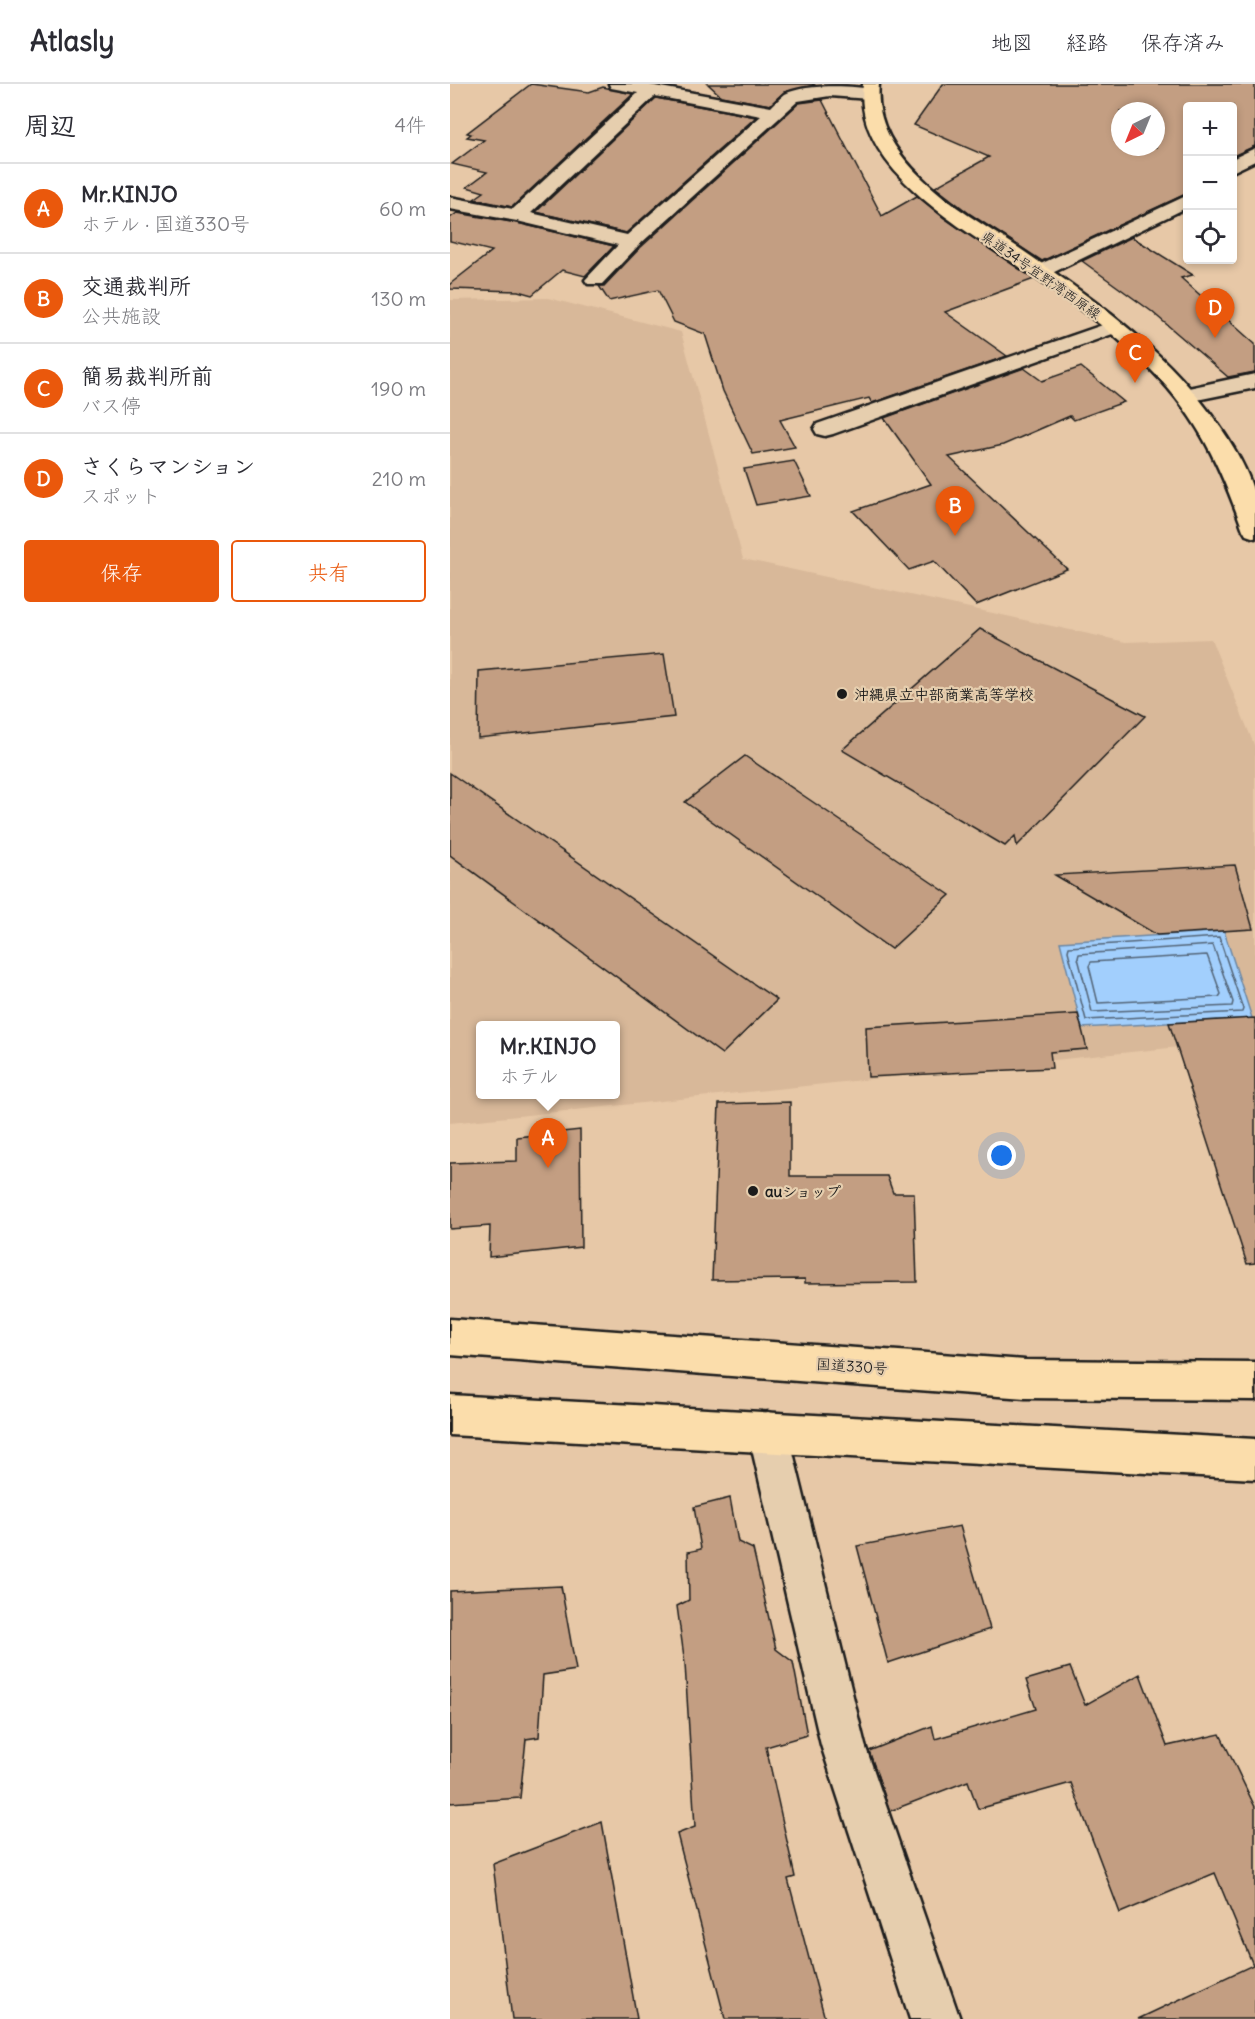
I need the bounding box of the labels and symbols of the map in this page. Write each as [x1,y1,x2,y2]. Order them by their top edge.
north arrow [1111,102,1165,156]
street label: 県道34号宜野湾西原線 [978,227,1104,323]
pin: D [1196,288,1234,338]
pin: C [1116,334,1154,383]
pin: B [936,486,974,536]
place label: 沖縄県立中部商業高等学校 [854,685,1034,704]
marker: 沖縄県立中部商業高等学校 [835,687,849,701]
pin: A [528,1118,568,1168]
your location [987,1141,1016,1170]
place label: auショップ [765,1182,841,1201]
marker: auショップ [746,1184,760,1198]
street label: 国道330号 [815,1354,889,1378]

